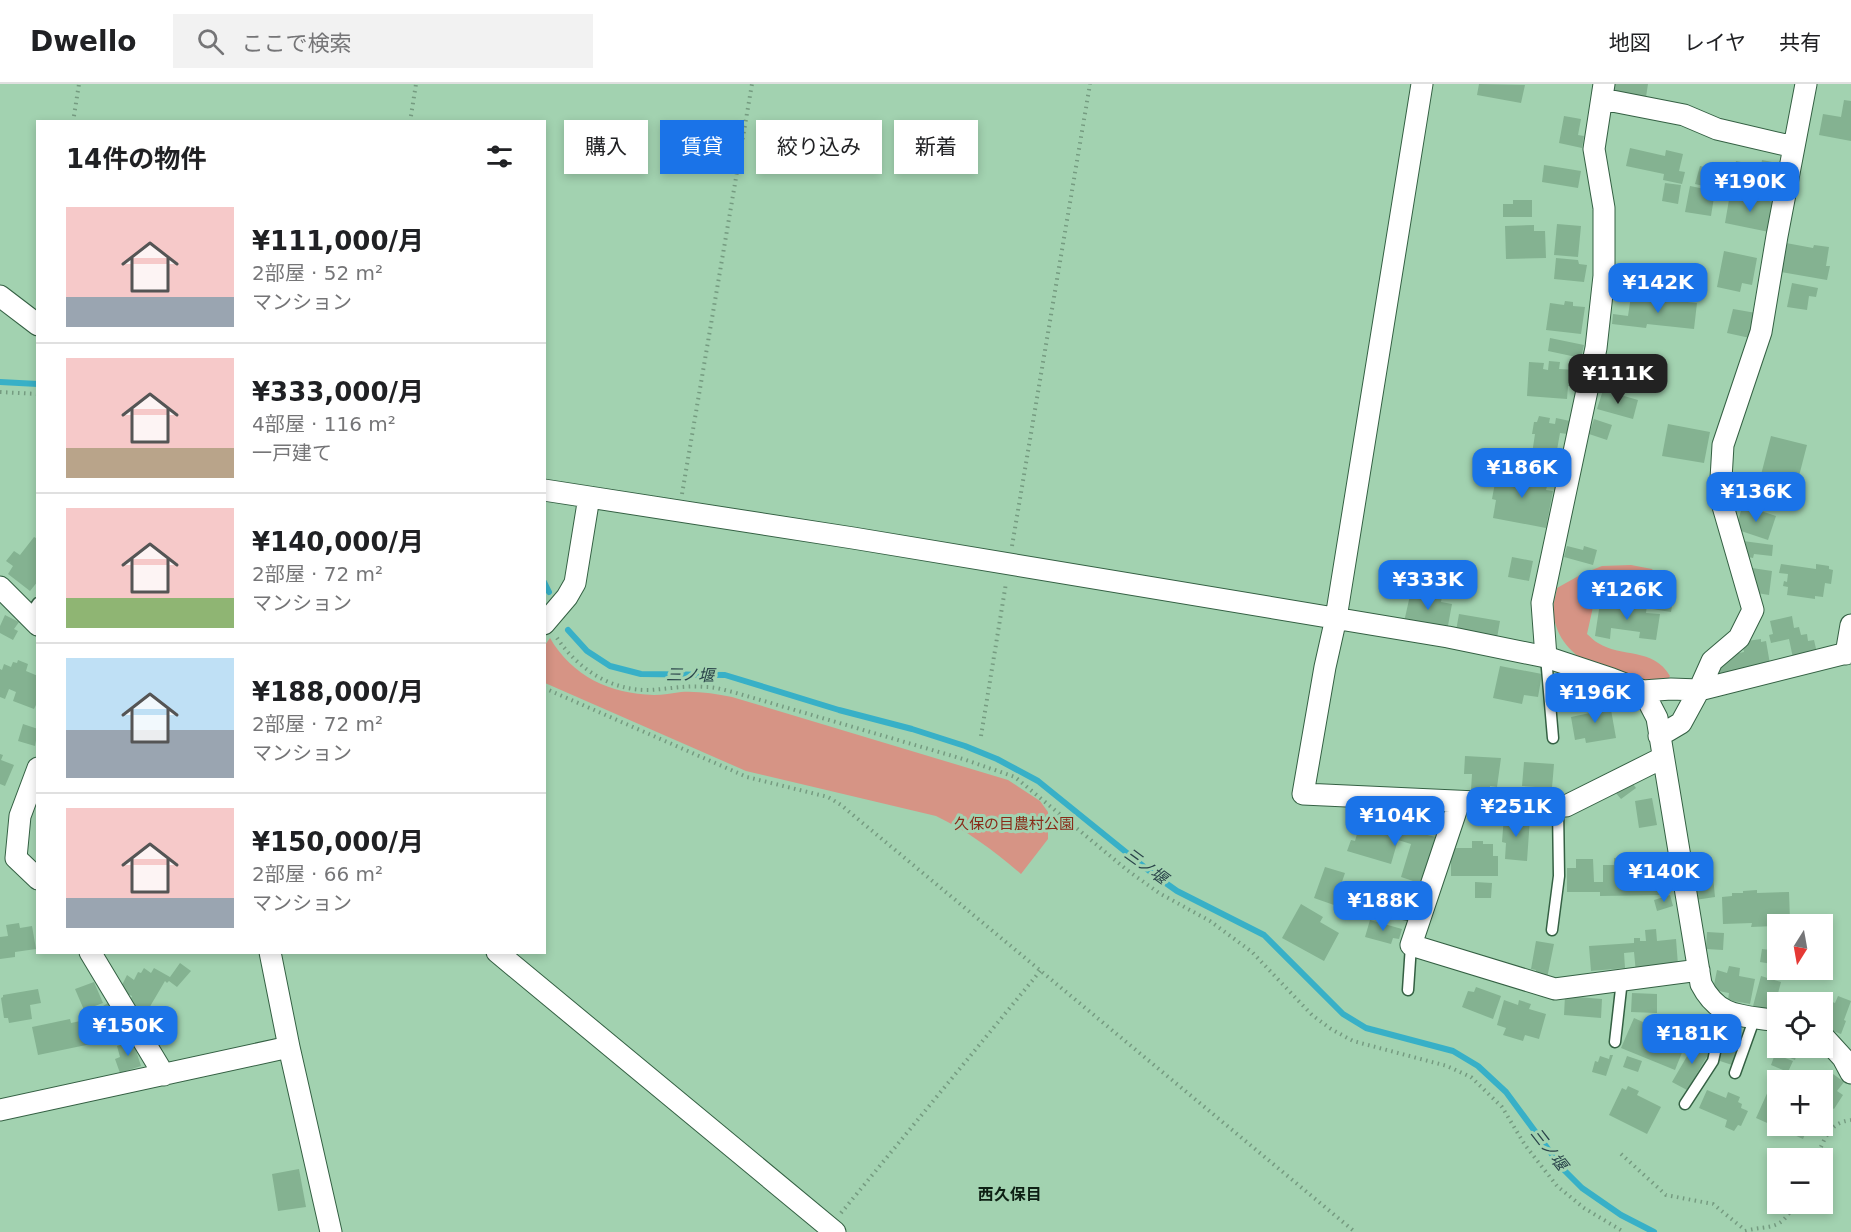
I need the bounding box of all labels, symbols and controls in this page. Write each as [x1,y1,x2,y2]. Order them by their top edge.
search box [173,14,593,68]
text: Dwello [30,25,137,58]
icon: search [194,25,227,58]
text: ここで検索 [242,31,352,56]
text: 地図 [1609,31,1651,55]
text: レイヤ [1684,31,1746,55]
text: 共有 [1779,31,1821,55]
chip: 購入 [564,120,648,174]
chip: 賃貸 [660,120,744,174]
chip: 絞り込み [756,120,882,174]
chip: 新着 [894,120,978,174]
icon: filters [483,140,516,173]
text: 14件の物件 [66,144,206,174]
pin: ¥190K [1708,162,1792,213]
text: ¥190K [1714,169,1786,193]
text: ¥111,000/月 [252,226,424,256]
icon: home [114,231,186,303]
text: 2部屋 · 52 m² [252,261,383,285]
pin: ¥142K [1616,263,1700,314]
text: ¥142K [1622,270,1694,294]
text: マンション [252,290,352,314]
pin: ¥111K [1576,354,1660,405]
text: ¥111K [1582,361,1654,385]
text: ¥333,000/月 [252,377,424,407]
icon: home [114,382,186,454]
text: 4部屋 · 116 m² [252,412,396,436]
text: 一戸建て [252,441,332,465]
pin: ¥186K [1480,448,1564,499]
text: ¥186K [1486,455,1558,479]
pin: ¥136K [1714,472,1798,523]
text: ¥136K [1720,479,1792,503]
text: ¥140,000/月 [252,527,424,557]
icon: home [114,532,186,604]
pin: ¥333K [1386,560,1470,611]
text: 2部屋 · 72 m² [252,562,383,586]
text: ¥333K [1392,567,1464,591]
pin: ¥126K [1585,570,1669,621]
text: ¥126K [1591,577,1663,601]
text: マンション [252,591,352,615]
water label: 三ノ堰 [666,665,717,685]
pin: ¥196K [1553,673,1637,724]
text: ¥188,000/月 [252,677,424,707]
text: ¥196K [1559,680,1631,704]
icon: home [114,682,186,754]
text: 2部屋 · 72 m² [252,712,383,736]
text: マンション [252,741,352,765]
pin: ¥251K [1474,787,1558,838]
text: ¥251K [1480,794,1552,818]
pin: ¥104K [1353,796,1437,847]
text: ¥104K [1359,803,1431,827]
park label: 久保の目農村公園 [954,815,1074,833]
text: ¥150,000/月 [252,827,424,857]
icon: home [114,832,186,904]
water label: 三ノ堰 [1121,844,1173,890]
pin: ¥140K [1622,852,1706,903]
text: ¥140K [1628,859,1700,883]
text: 2部屋 · 66 m² [252,862,383,886]
pin: ¥188K [1341,881,1425,932]
text: ¥188K [1347,888,1419,912]
text: マンション [252,891,352,915]
north arrow [1767,914,1833,980]
map controls [1767,914,1833,1214]
button: locate [1767,992,1833,1058]
pin: ¥150K [86,1006,170,1057]
text: ¥150K [92,1013,164,1037]
pin: ¥181K [1650,1014,1734,1065]
text: ¥181K [1656,1021,1728,1045]
button: + [1767,1070,1833,1136]
water label: 三ノ堰 [1527,1124,1573,1176]
button: − [1767,1148,1833,1214]
district label: 西久保目 [978,1185,1042,1204]

